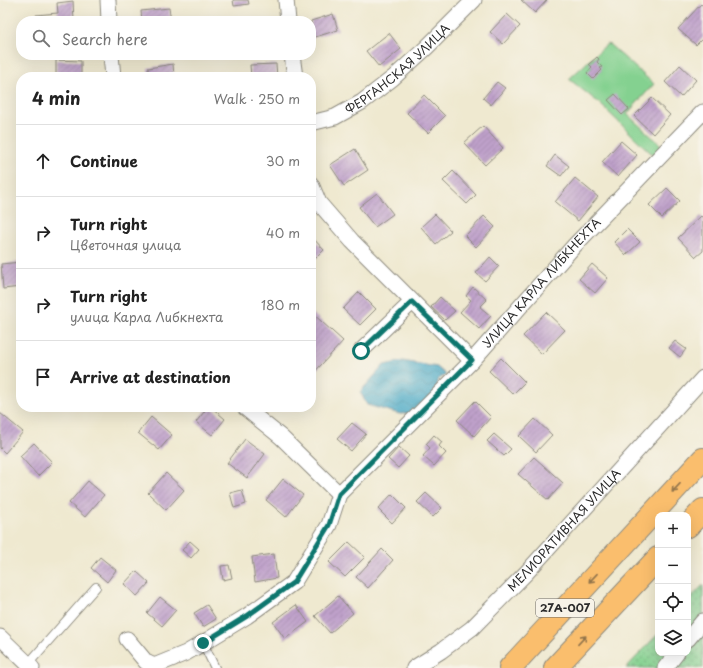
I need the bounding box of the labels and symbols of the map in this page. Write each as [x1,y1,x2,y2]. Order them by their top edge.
street label: ФЕРГАНСКАЯ УЛИЦА [342,19,453,118]
street label: УЛИЦА КАРЛА ЛИБКНЕХТА [478,213,605,351]
route start [352,342,370,360]
street label: МЕЛИОРАТИВНАЯ УЛИЦА [503,464,625,595]
one-way arrow [672,483,681,493]
one-way arrow [589,572,598,583]
road number: 27А-007 [536,599,594,617]
route end [194,634,212,652]
one-way arrow [577,634,586,645]

